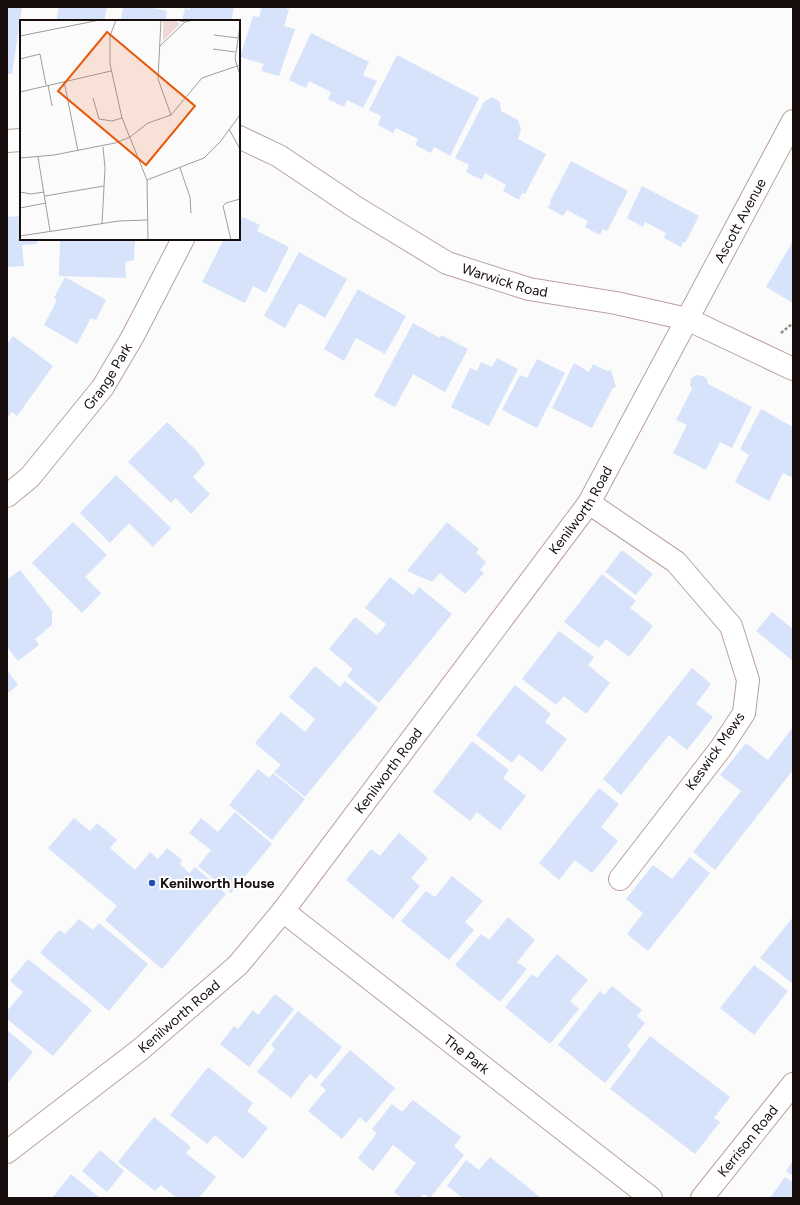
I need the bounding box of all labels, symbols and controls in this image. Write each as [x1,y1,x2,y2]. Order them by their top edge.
inset map [20,20,240,240]
street label: Ascott Avenue [711,175,770,266]
street label: Warwick Road [459,260,549,301]
street label: Grange Park [80,340,136,414]
street label: Kenilworth Road [545,463,616,558]
street label: Keswick Mews [682,709,749,794]
street label: Kenilworth Road [351,725,426,817]
place label: Kenilworth House [160,875,275,892]
marker: Kenilworth House [147,878,157,888]
street label: Kenilworth Road [135,977,224,1057]
street label: The Park [440,1032,493,1078]
street label: Kerrison Road [714,1102,782,1181]

